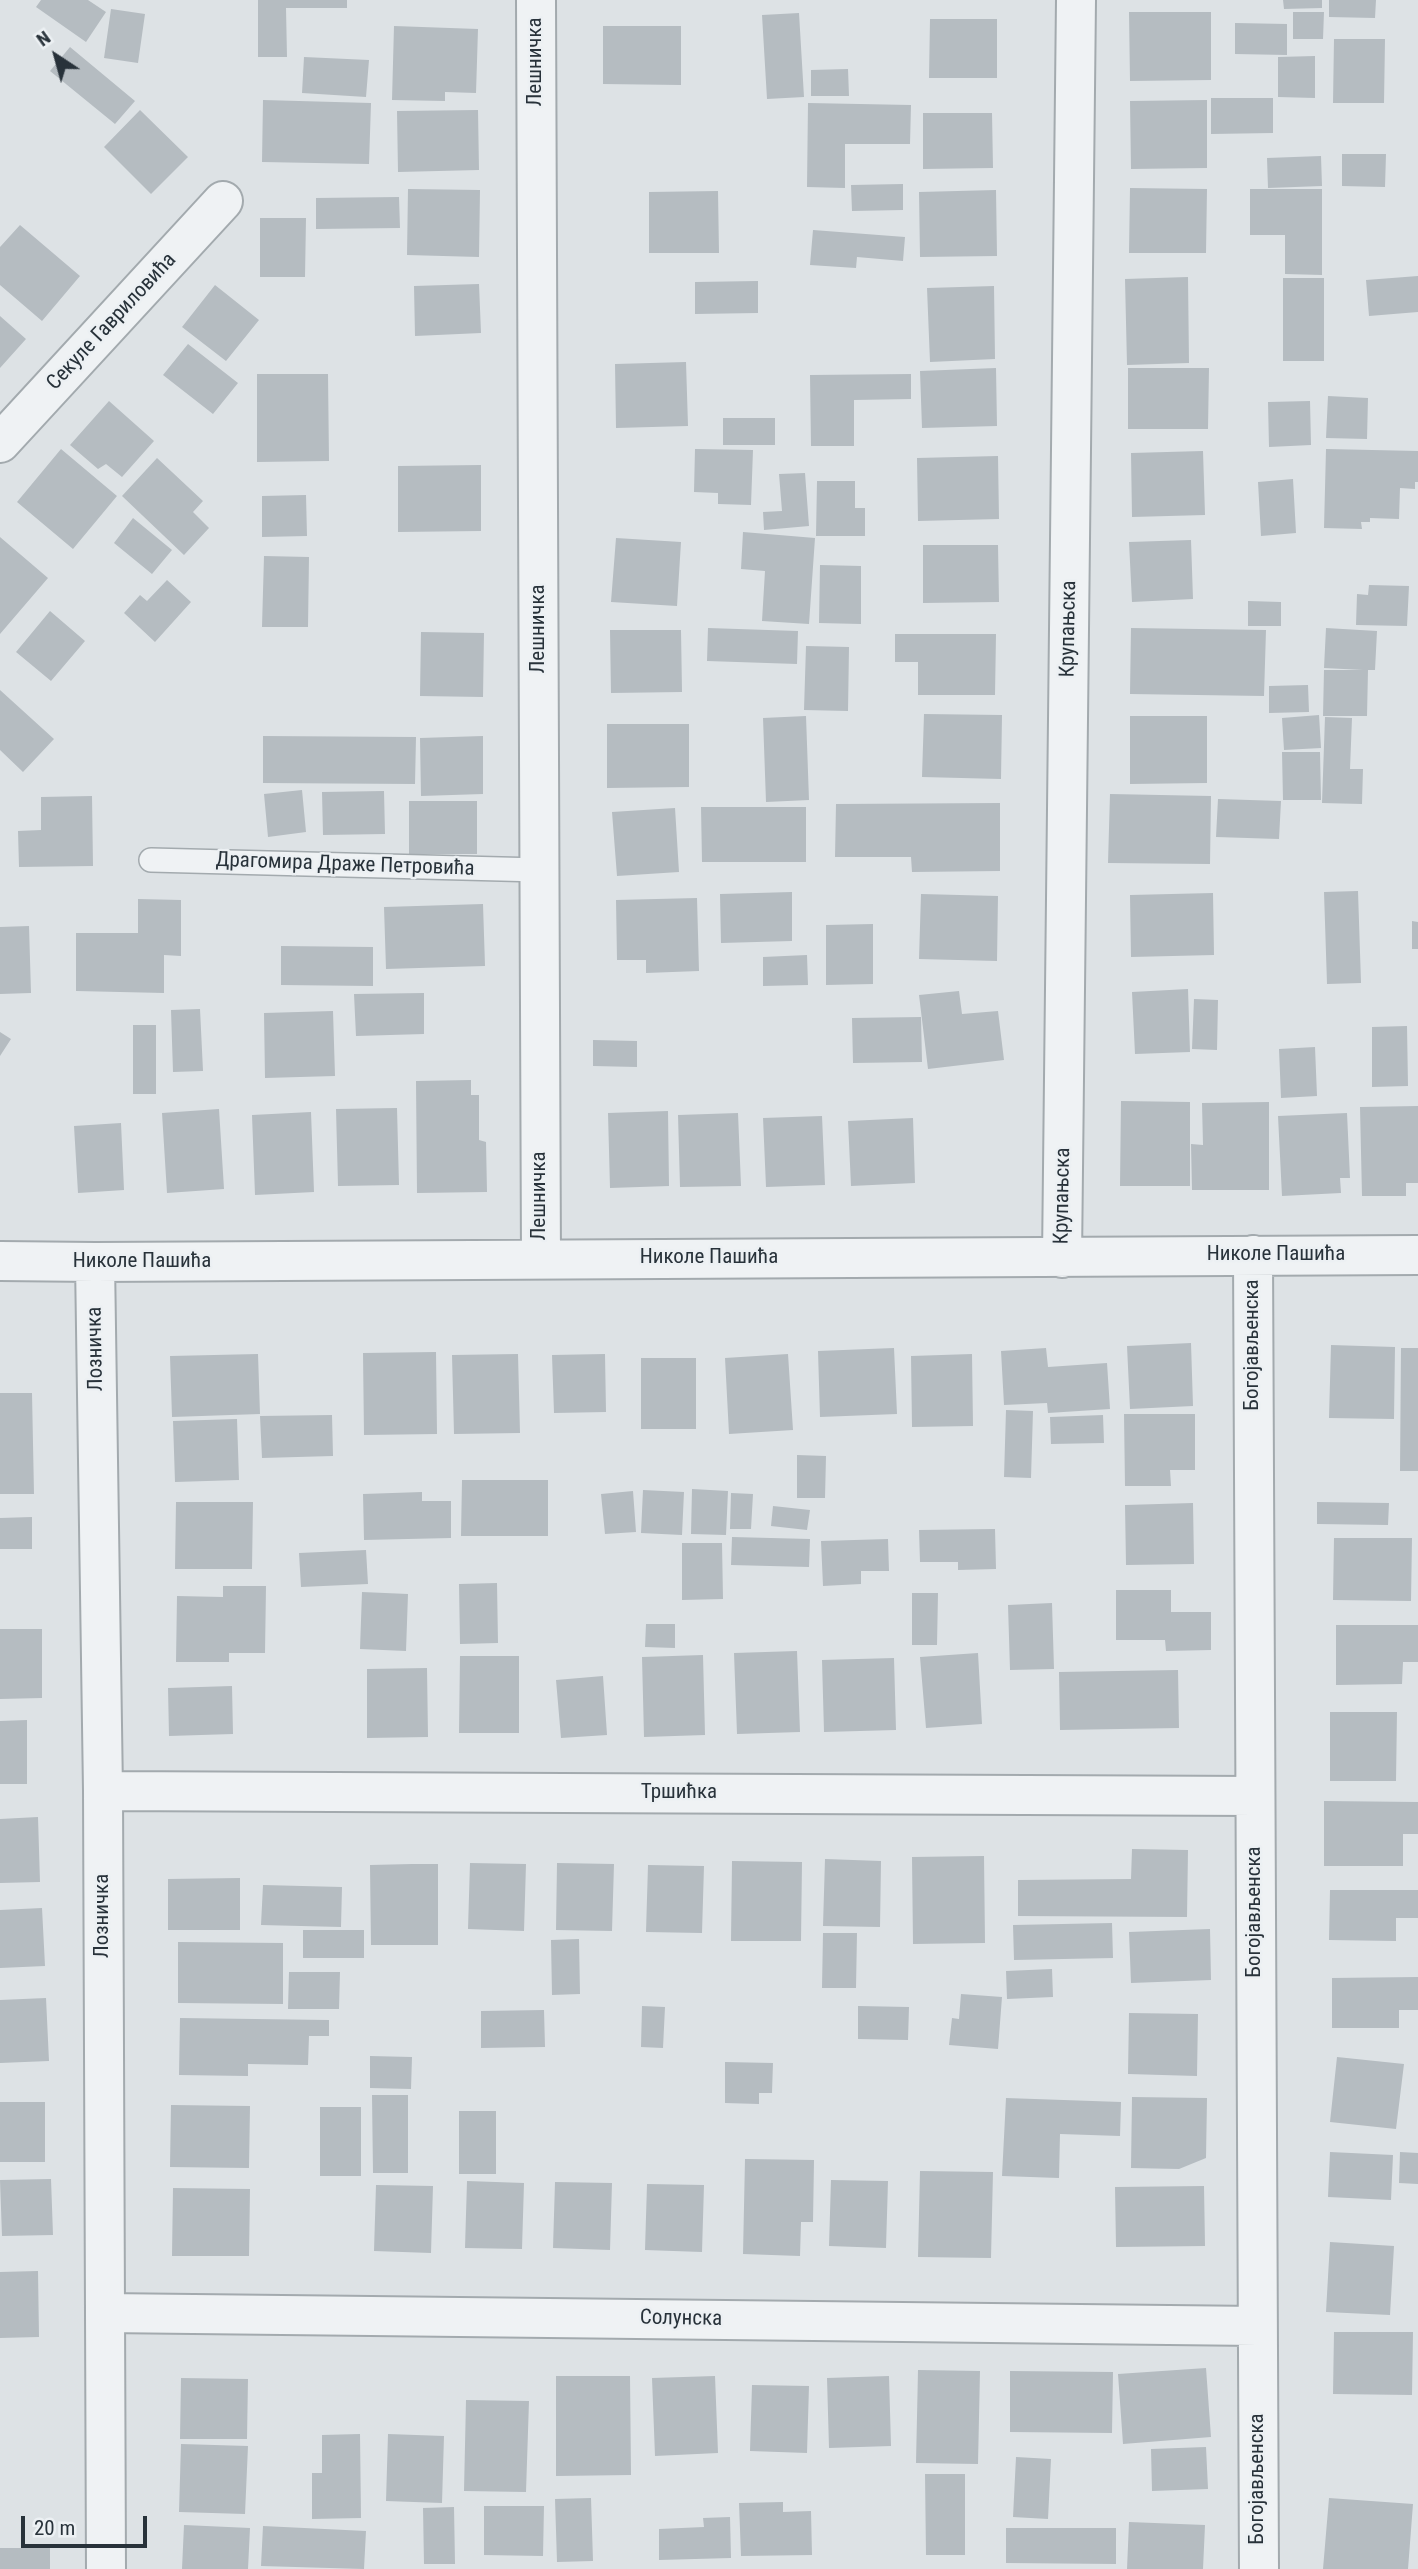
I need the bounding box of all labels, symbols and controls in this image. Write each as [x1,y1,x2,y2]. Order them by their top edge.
street label: Лешничка [523,17,549,107]
north arrow [21,21,91,91]
text: N [32,26,55,51]
street label: Секуле Гавриловића [42,248,182,396]
street label: Крупањска [1056,580,1082,678]
street label: Лешничка [526,584,552,674]
street label: Драгомира Драже Петровића [215,848,475,882]
street label: Крупањска [1050,1147,1076,1245]
street label: Лешничка [527,1151,553,1241]
street label: Николе Пашића [1207,1242,1345,1268]
street label: Николе Пашића [640,1245,778,1271]
street label: Николе Пашића [73,1249,211,1275]
street label: Богојављенска [1240,1279,1266,1411]
street label: Лозничка [83,1307,109,1391]
street label: Тршићка [641,1780,717,1806]
street label: Богојављенска [1242,1846,1268,1978]
street label: Лозничка [90,1874,116,1958]
street label: Солунска [640,2306,722,2332]
street label: Богојављенска [1245,2413,1271,2545]
scale bar [24,2502,150,2546]
text: 20 m [34,2516,75,2540]

